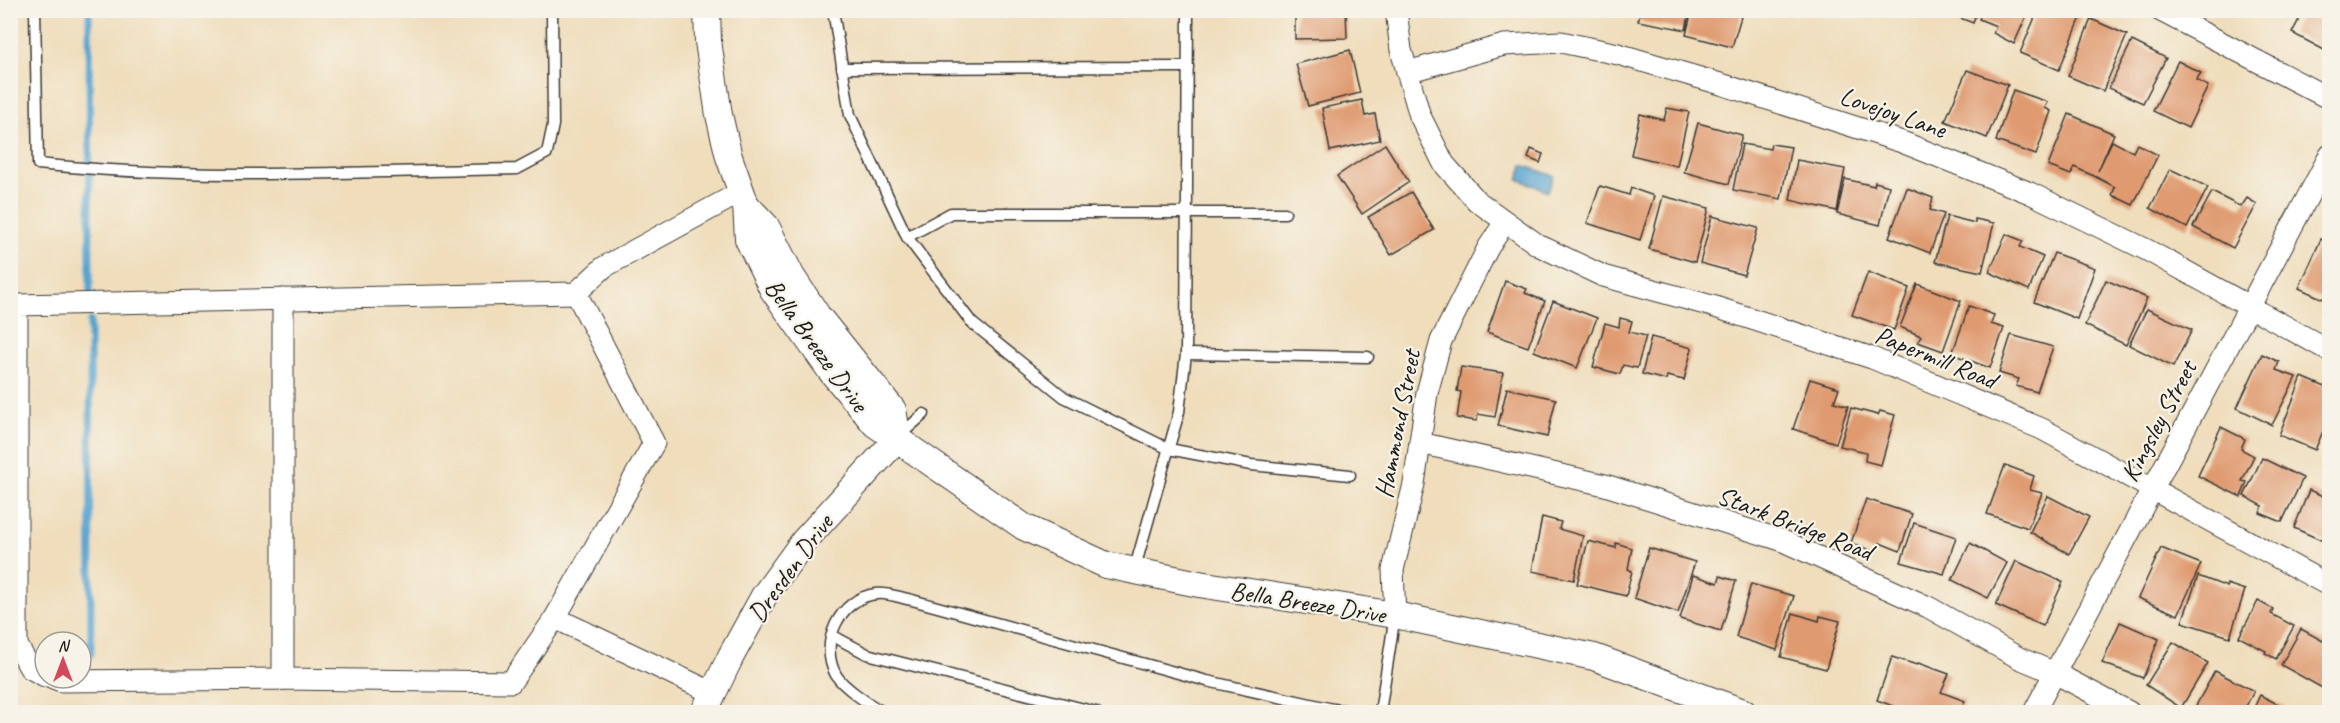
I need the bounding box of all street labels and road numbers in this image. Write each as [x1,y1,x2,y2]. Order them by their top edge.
street label: Lovejoy Lane [1836,79,1952,146]
street label: Bella Breeze Drive [757,272,877,420]
street label: Papermill Road [1870,318,2005,398]
street label: Hammond Street [1367,345,1428,501]
street label: Kingsley Street [2113,353,2205,487]
street label: Stark Bridge Road [1713,479,1881,570]
street label: Dresden Drive [740,506,842,629]
street label: Bella Breeze Drive [1228,574,1390,631]

